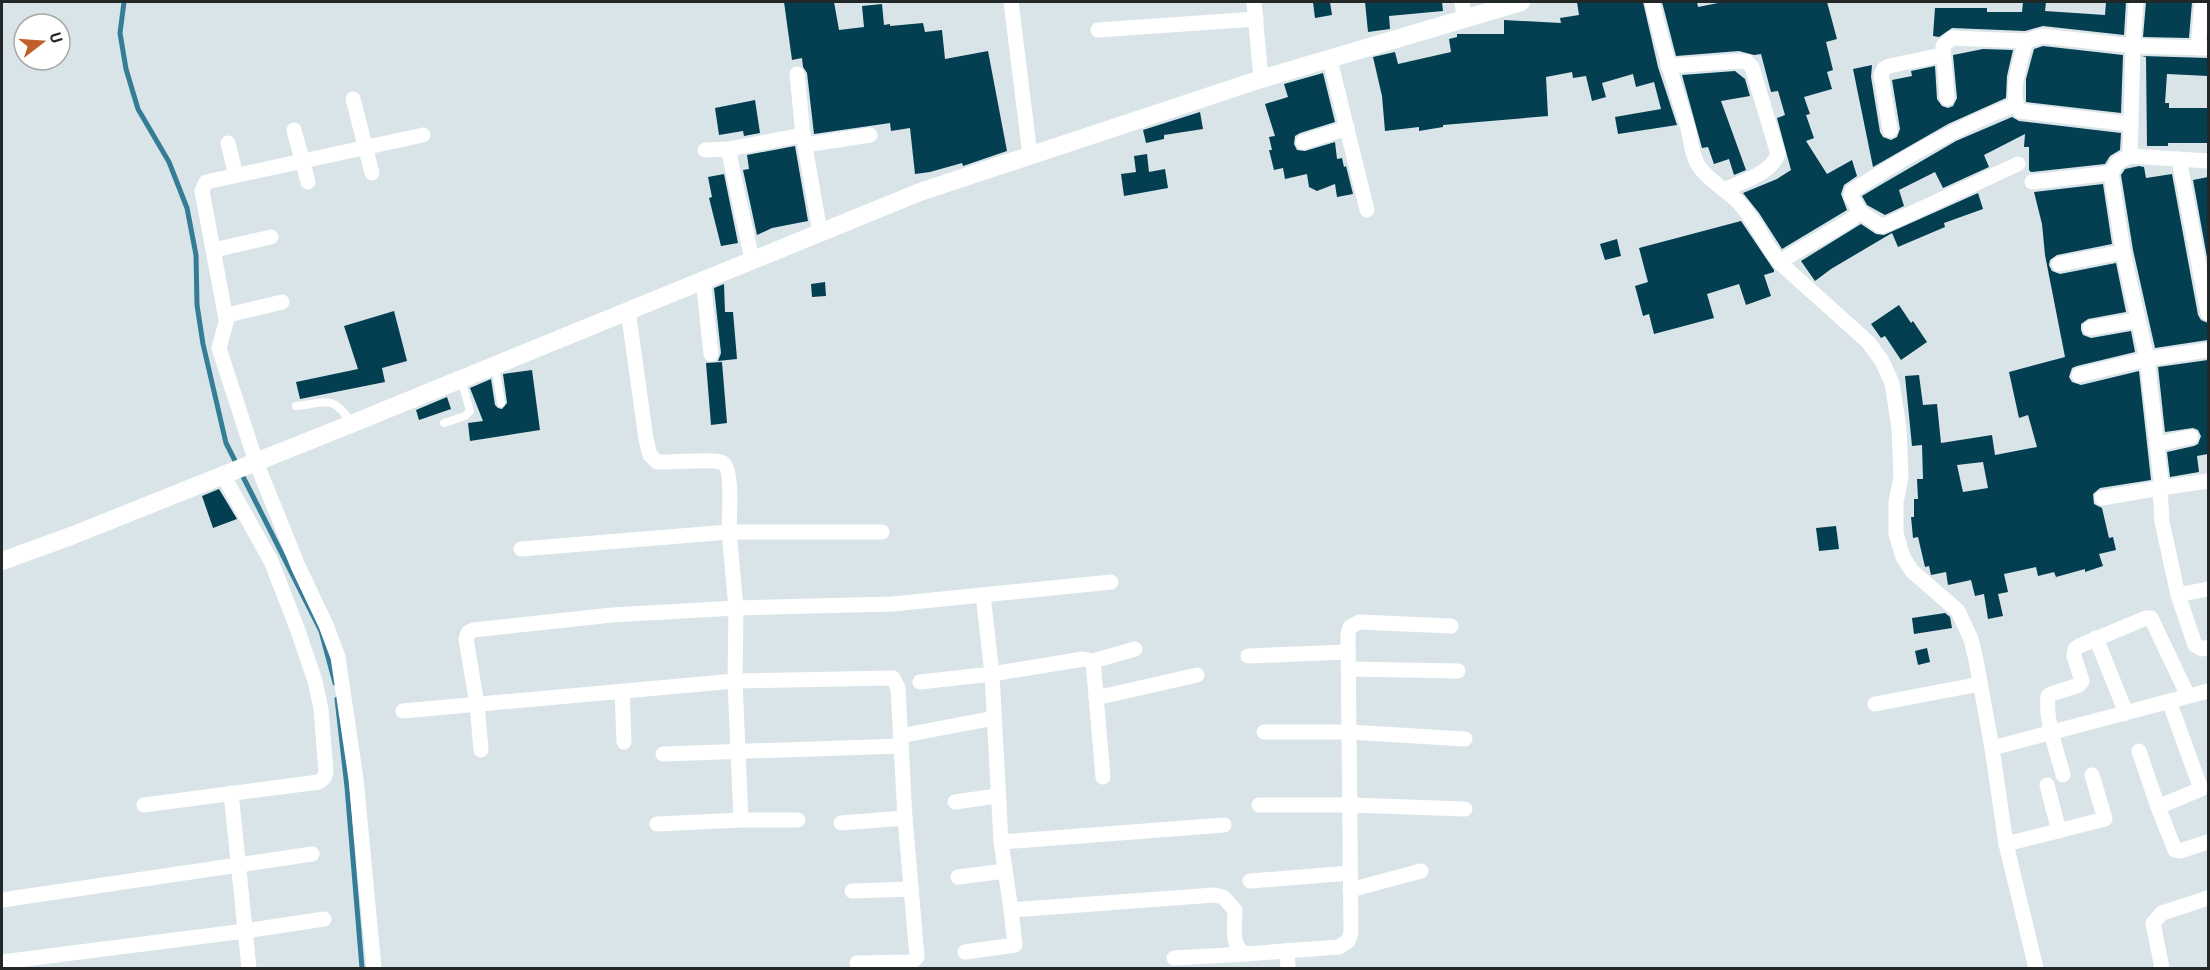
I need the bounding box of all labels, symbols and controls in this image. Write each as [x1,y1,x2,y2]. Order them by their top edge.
north arrow [12,12,72,72]
text: U [46,30,67,45]

